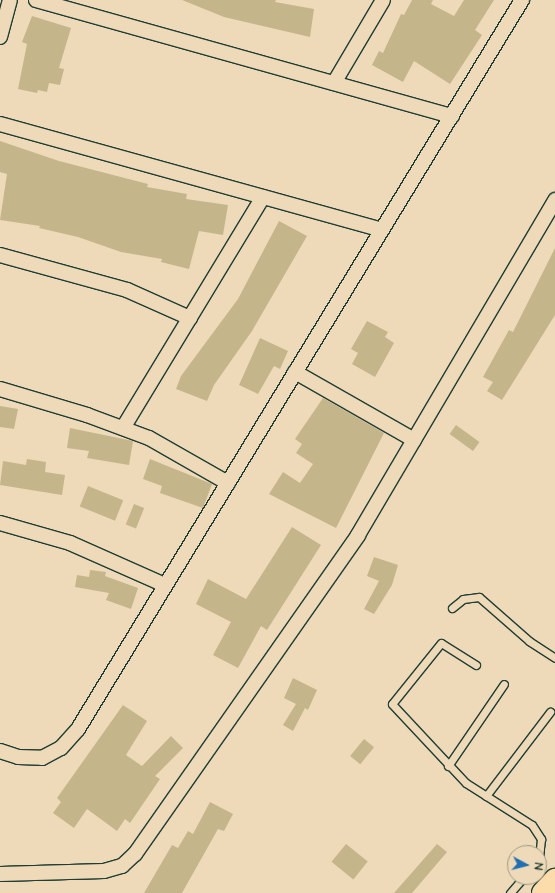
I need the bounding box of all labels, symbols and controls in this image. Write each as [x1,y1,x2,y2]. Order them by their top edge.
north arrow [507,845,547,885]
text: N [531,862,546,871]

